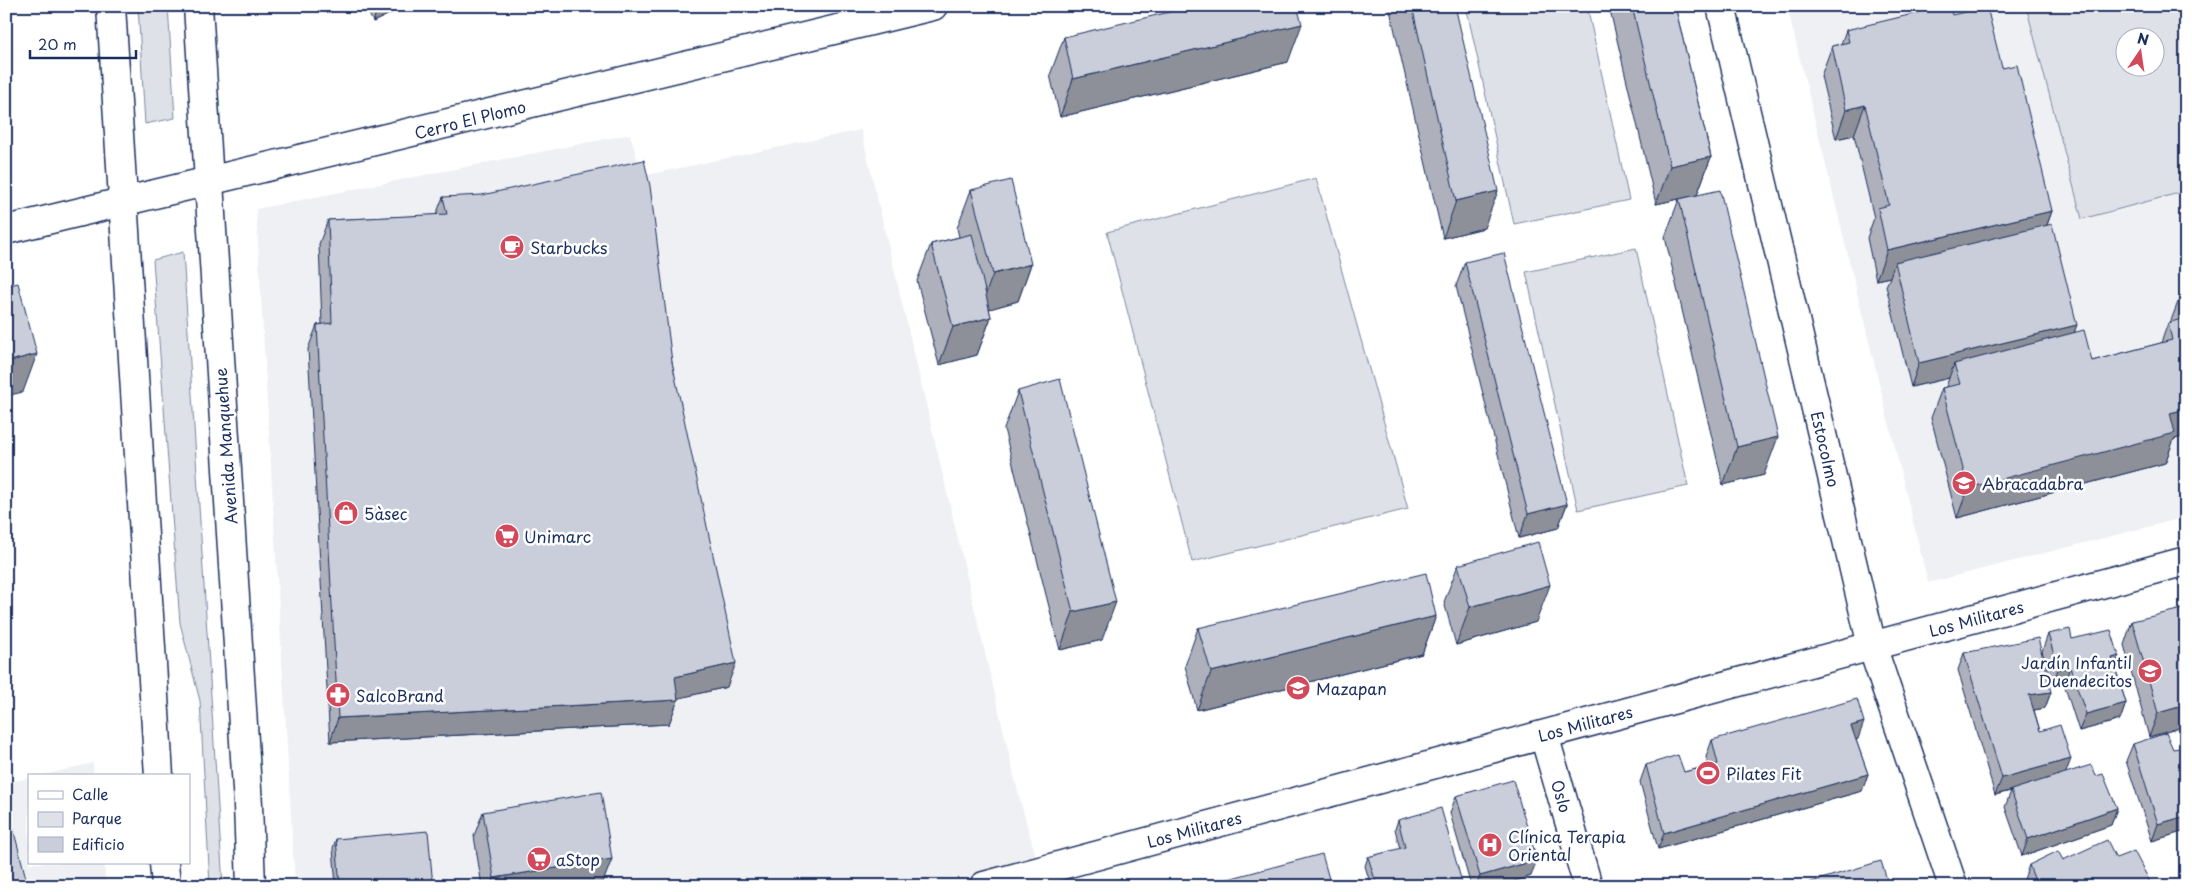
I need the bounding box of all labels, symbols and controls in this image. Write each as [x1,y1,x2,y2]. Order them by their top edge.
text: N [2135,27,2151,50]
scale bar [30,28,136,60]
north arrow [2114,28,2164,78]
text: 20 m [38,32,77,55]
street label: Cerro El Plomo [412,94,528,144]
cafe icon: Starbucks [499,234,525,260]
place label: Starbucks [530,235,608,259]
street label: Avenida Manquehue [208,367,242,525]
street label: Estocolmo [1806,409,1846,489]
school or university icon: Abracadabra [1951,470,1977,496]
place label: Abracadabra [1982,471,2083,495]
shop icon: 5àsec [333,500,359,526]
place label: 5àsec [364,501,407,525]
supermarket icon: Unimarc [494,523,520,549]
place label: Unimarc [524,524,591,548]
street label: Los Militares [1926,594,2026,642]
place label: Jardín Infantil Duendecitos [2021,650,2132,692]
school or university icon: Jardín Infantil Duendecitos [2137,658,2163,684]
school or university icon: Mazapan [1285,675,1311,701]
place label: Mazapan [1316,676,1387,700]
pharmacy icon: SalcoBrand [325,682,351,708]
place label: SalcoBrand [356,683,444,707]
street label: Los Militares [1535,699,1635,747]
sports icon: Pilates Fit [1695,760,1721,786]
place label: Pilates Fit [1726,761,1802,785]
legend [28,774,190,864]
street label: Oslo [1546,777,1578,815]
text: Calle [72,782,109,805]
street label: Los Militares [1144,805,1244,853]
text: Parque [72,806,122,829]
place label: Clínica Terapia Oriental [1508,824,1626,866]
text: Edificio [72,832,125,855]
hospital icon: Clínica Terapia Oriental [1477,832,1503,858]
supermarket icon: aStop [526,846,552,872]
place label: aStop [556,847,600,871]

